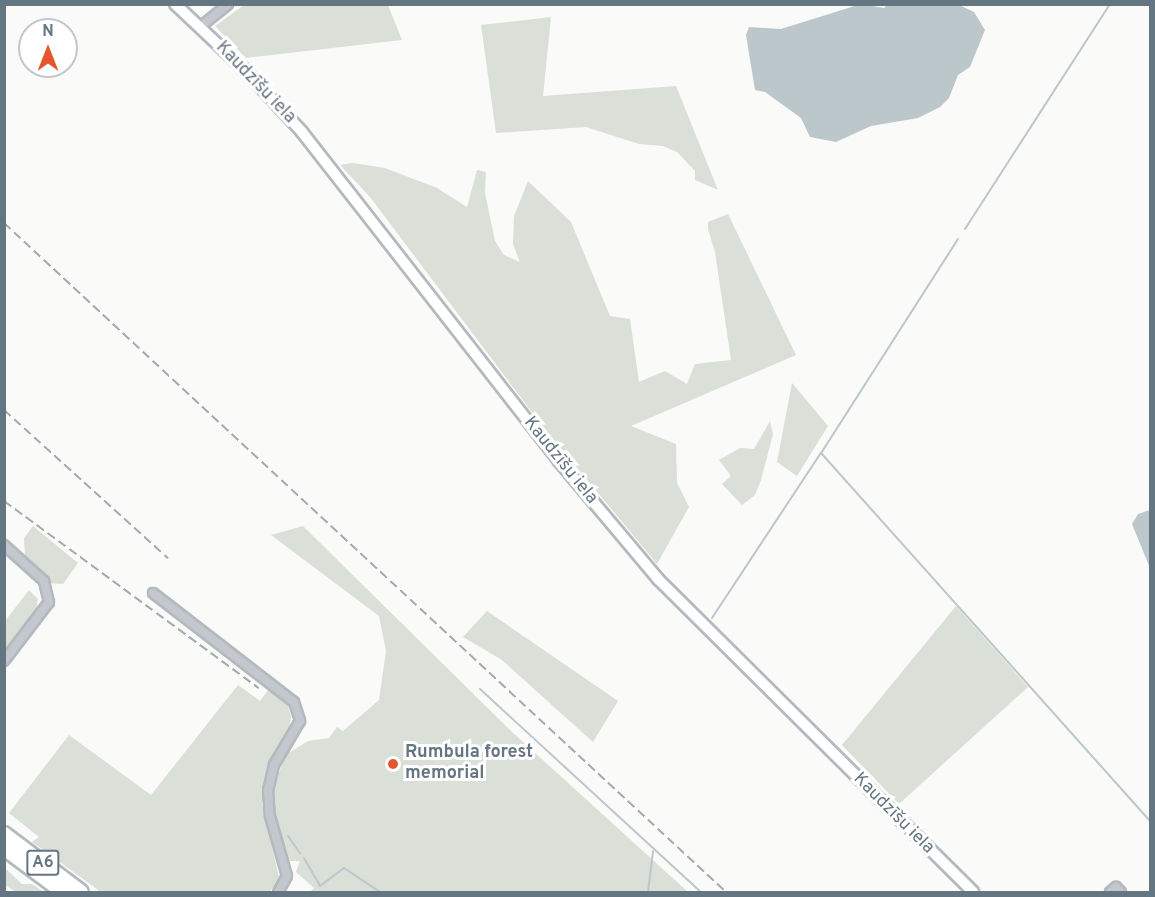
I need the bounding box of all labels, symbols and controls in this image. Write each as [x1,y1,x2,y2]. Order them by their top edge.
north arrow [18,18,78,78]
text: N [42,22,54,42]
street label: Kaudzīšu iela [210,37,300,129]
street label: Kaudzīšu iela [518,413,602,509]
place label: Rumbula forest memorial [405,743,533,786]
marker: Rumbula forest memorial [386,757,400,771]
street label: Kaudzīšu iela [848,769,938,859]
road number: A6 [25,850,61,876]

